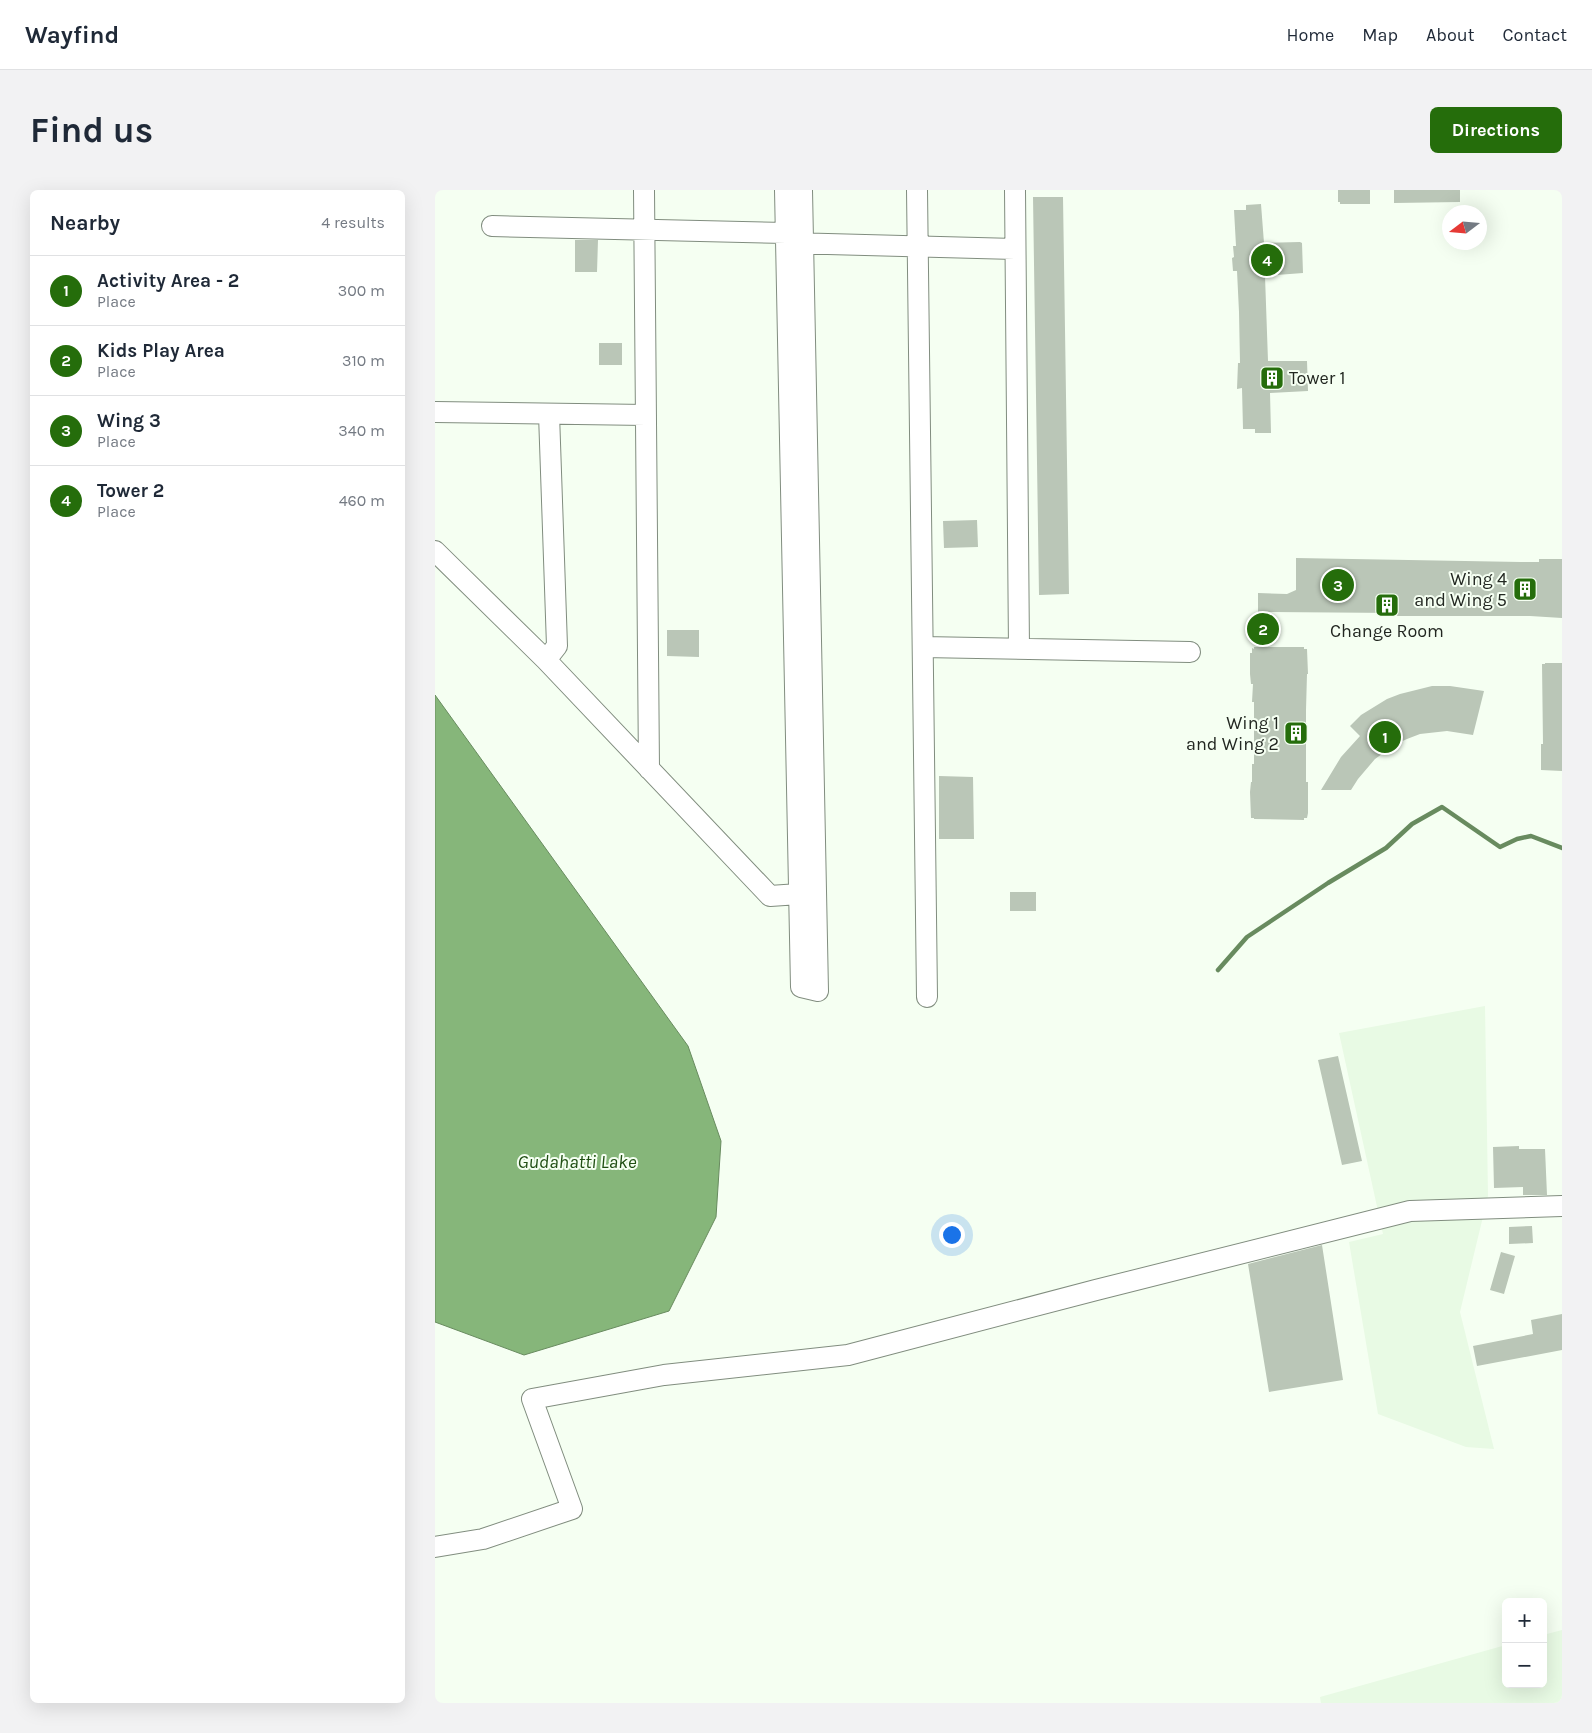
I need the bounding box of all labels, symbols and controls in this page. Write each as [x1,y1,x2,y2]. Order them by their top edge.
text: Wayfind [25,21,119,49]
text: Home [1286,24,1334,46]
text: Map [1362,24,1398,46]
text: About [1426,24,1475,46]
text: Contact [1503,24,1567,46]
button: Directions [1430,107,1562,153]
text: Find us [30,110,153,151]
north arrow [1442,205,1487,250]
text: Nearby [50,211,120,235]
text: 4 results [321,213,385,232]
pin: 4 [1251,241,1283,279]
text: Activity Area - 2 [97,270,239,292]
text: 1 [63,281,69,300]
text: 300 m [338,281,385,300]
text: Place [97,292,136,311]
text: Kids Play Area [97,340,225,362]
text: 2 [61,351,71,370]
text: 310 m [342,351,385,370]
text: Place [97,362,136,381]
building icon: Tower 1 [1259,365,1285,391]
place label: Tower 1 [1289,367,1345,389]
text: Wing 3 [97,410,161,432]
text: 3 [61,421,71,440]
text: 340 m [338,421,385,440]
text: Place [97,432,136,451]
text: Tower 2 [97,480,164,502]
text: 4 [61,491,71,510]
text: 460 m [339,491,385,510]
text: Place [97,502,136,521]
pin: 3 [1322,566,1354,604]
place label: Wing 4 and Wing 5 [1414,568,1507,611]
building icon: Wing 4 and Wing 5 [1512,576,1538,602]
building icon: Change Room [1374,592,1400,618]
pin: 2 [1247,610,1279,648]
place label: Change Room [1330,620,1444,642]
place label: Wing 1 and Wing 2 [1186,712,1279,755]
pin: 1 [1369,718,1401,756]
building icon: Wing 1 and Wing 2 [1283,720,1309,746]
water label: Gudahatti Lake [517,1151,637,1173]
your location [939,1222,965,1248]
map controls [1502,1598,1547,1688]
button: + [1502,1598,1547,1643]
button: − [1502,1643,1547,1688]

